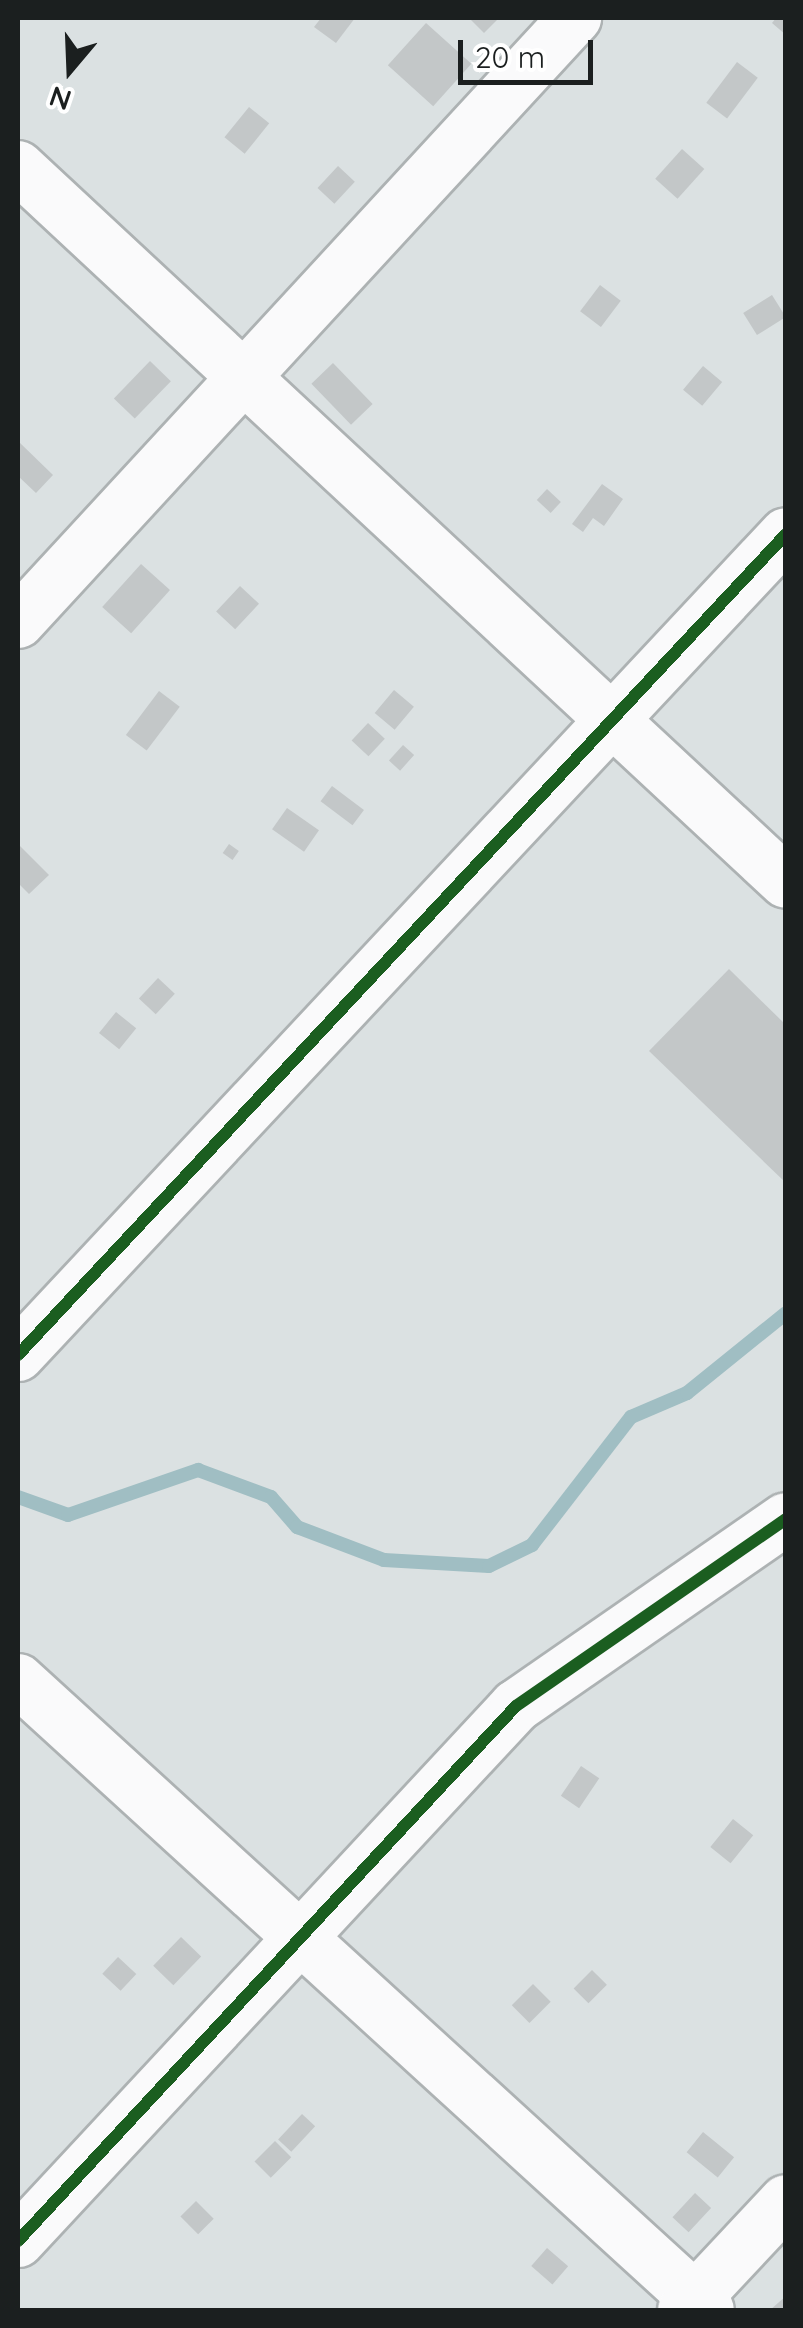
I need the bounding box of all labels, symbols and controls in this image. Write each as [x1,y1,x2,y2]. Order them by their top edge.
north arrow [20,20,120,120]
scale bar [463,20,598,82]
text: 20 m [475,38,545,76]
text: N [45,79,76,119]

